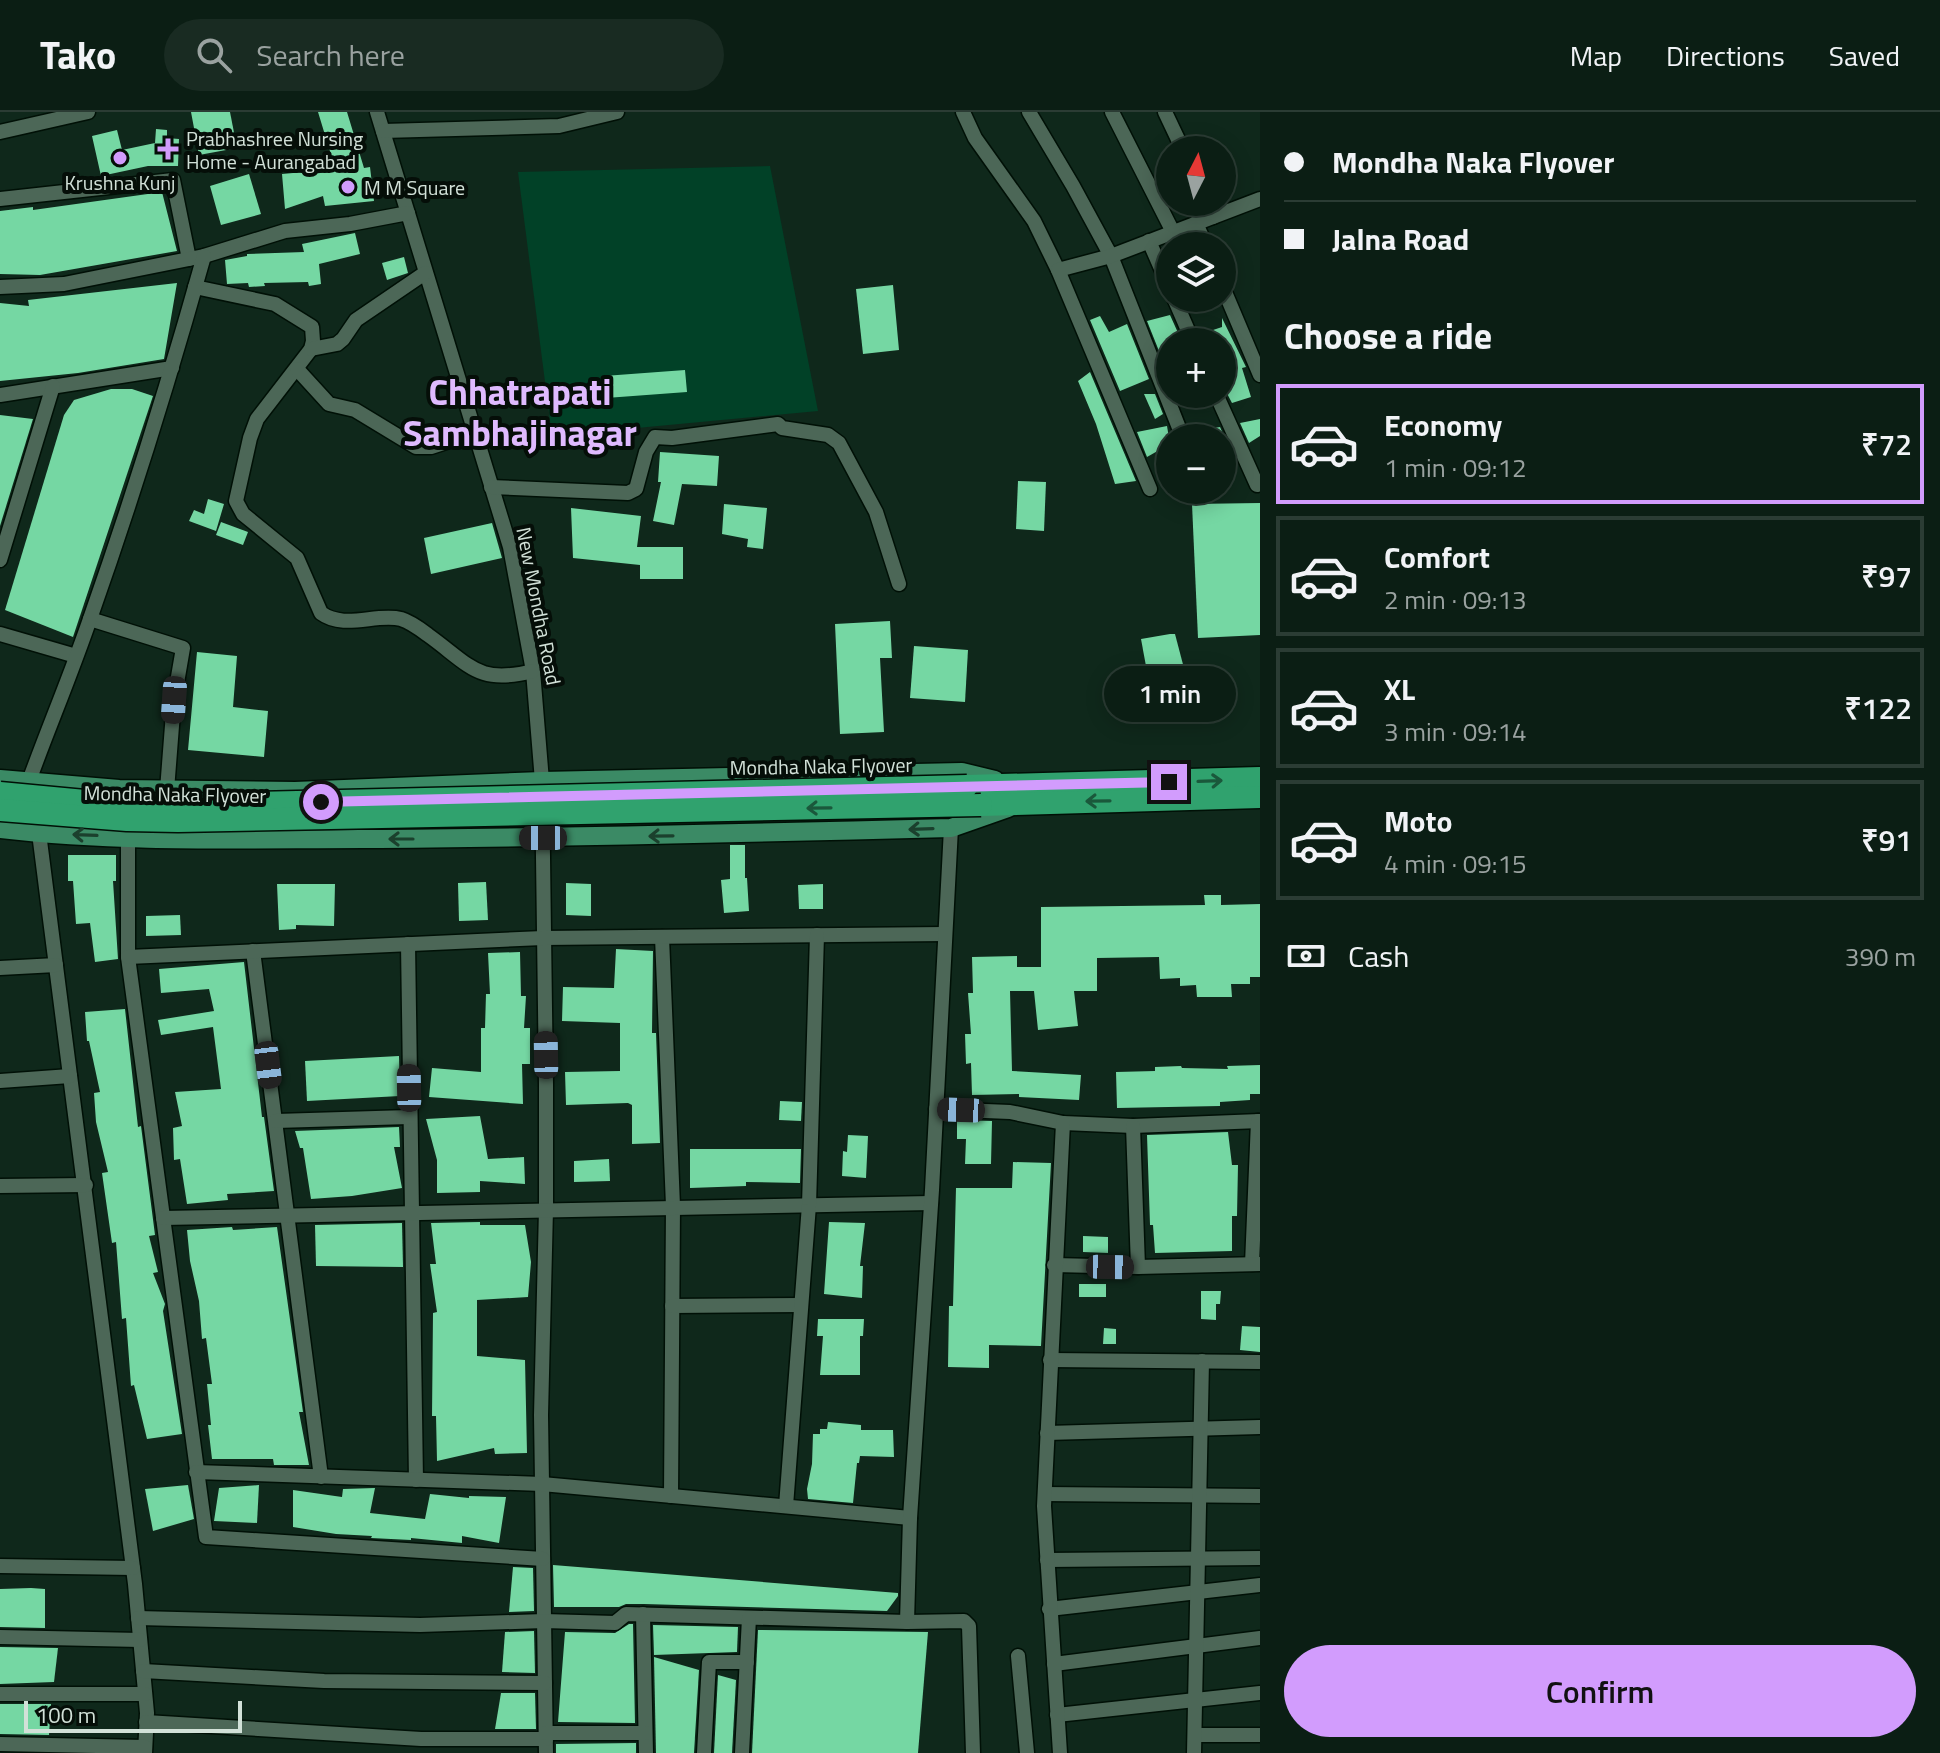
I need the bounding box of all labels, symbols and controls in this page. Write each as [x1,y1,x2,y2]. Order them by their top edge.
search box [164,19,724,91]
text: Tako [40,26,116,84]
text: Search here [256,32,405,78]
icon: search [192,33,236,77]
text: Map [1570,34,1622,77]
text: Directions [1666,34,1785,77]
text: Saved [1829,34,1900,77]
place label: Prabhashree Nursing Home - Aurangabad [186,123,363,177]
north arrow [1156,136,1236,216]
map controls [1156,136,1236,504]
marker: Prabhashree Nursing Home - Aurangabad [157,138,179,160]
text: Mondha Naka Flyover [1332,139,1614,185]
marker: Krushna Kunj [111,149,129,167]
place label: Krushna Kunj [65,167,175,198]
place label: M M Square [364,172,465,203]
marker: M M Square [339,178,357,196]
text: Jalna Road [1332,216,1469,262]
button: layers [1156,232,1236,312]
text: Choose a ride [1284,308,1492,363]
button: + [1156,328,1236,408]
district label: Chhatrapati Sambhajinagar [403,364,637,460]
text: Economy [1384,402,1502,448]
icon: car [1288,408,1360,480]
text: ₹72 [1861,421,1912,467]
button: − [1156,424,1236,504]
text: 1 min · 09:12 [1384,448,1527,487]
street label: New Mondha Road [509,524,569,688]
text: Comfort [1384,534,1490,580]
icon: car [1288,540,1360,612]
text: ₹97 [1861,553,1912,599]
text: 2 min · 09:13 [1384,580,1527,619]
callout: 1 min [1103,666,1235,722]
text: XL [1384,666,1415,712]
icon: car [1288,672,1360,744]
text: 1 min [1139,674,1201,713]
car [160,675,188,725]
text: ₹122 [1844,685,1912,731]
text: 3 min · 09:14 [1384,712,1527,751]
street label: Mondha Naka Flyover [729,749,913,783]
route end [1151,764,1187,800]
one-way arrow [1196,773,1223,788]
street label: Mondha Naka Flyover [83,777,267,811]
route start [303,784,339,820]
one-way arrow [1085,793,1112,809]
text: Moto [1384,798,1452,844]
one-way arrow [806,801,833,816]
icon: car [1288,804,1360,876]
text: ₹91 [1861,817,1912,863]
one-way arrow [908,821,935,836]
car [519,826,567,850]
one-way arrow [72,828,99,843]
one-way arrow [648,828,675,843]
one-way arrow [388,831,415,847]
text: 4 min · 09:15 [1384,844,1527,883]
text: Cash [1348,933,1409,979]
icon: cash [1284,934,1328,978]
text: 390 m [1845,937,1916,976]
car [534,1031,558,1079]
car [253,1040,283,1090]
car [397,1064,421,1112]
car [937,1097,985,1123]
car [1086,1255,1134,1279]
button: Confirm [1284,1645,1916,1737]
scale bar [24,1697,242,1733]
text: 100 m [36,1698,96,1732]

